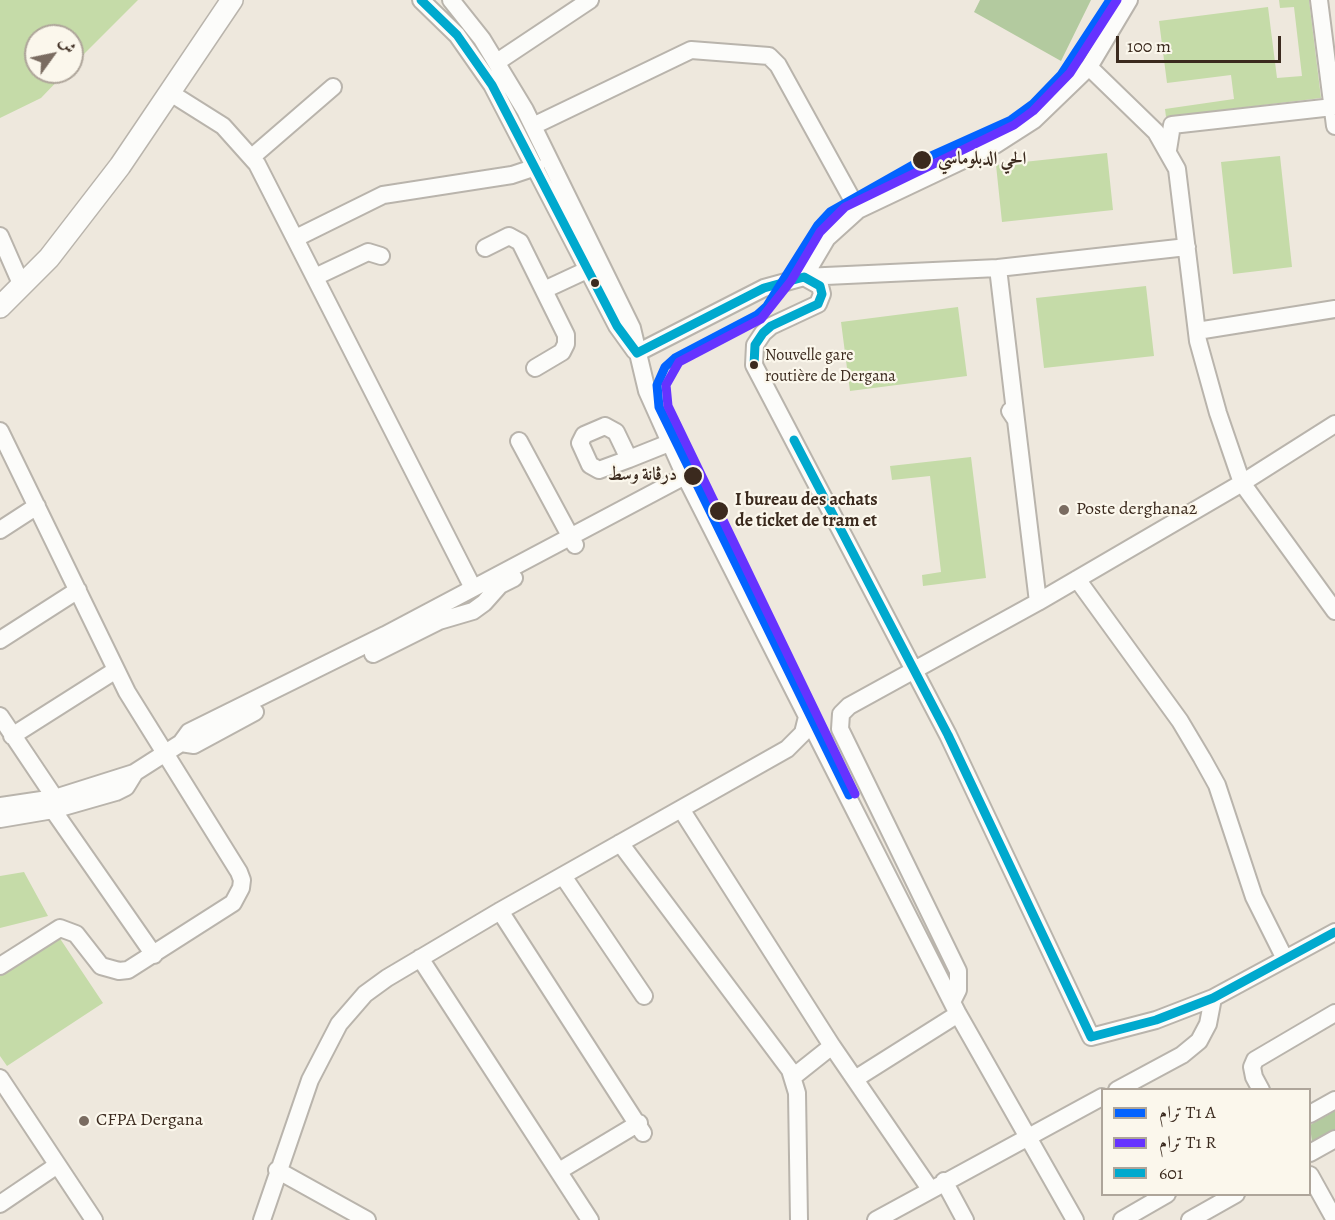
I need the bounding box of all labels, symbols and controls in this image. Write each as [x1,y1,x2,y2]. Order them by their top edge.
north arrow [24,24,84,84]
scale bar [1119,24,1284,62]
text: ش [54,33,81,58]
text: 100 m [1127,34,1171,58]
marker: الحي الدبلوماسي [911,149,933,171]
place label: الحي الدبلوماسي [938,149,1026,171]
unlabelled marker [589,277,601,289]
place label: Nouvelle gare routière de Dergana [765,346,896,384]
marker: Nouvelle gare routière de Dergana [748,359,760,371]
place label: درڨانة وسط [608,465,677,487]
marker: درڨانة وسط [682,465,704,487]
place label: I bureau des achats de ticket de tram et [735,490,878,532]
place label: Poste derghana2 [1076,499,1197,521]
marker: I bureau des achats de ticket de tram et [708,500,730,522]
marker: Poste derghana2 [1057,503,1071,517]
legend [1101,1088,1311,1196]
text: ترام T1 A [1159,1100,1216,1124]
place label: CFPA Dergana [96,1110,203,1132]
marker: CFPA Dergana [77,1114,91,1128]
text: ترام T1 R [1159,1130,1216,1154]
text: 601 [1159,1161,1183,1185]

